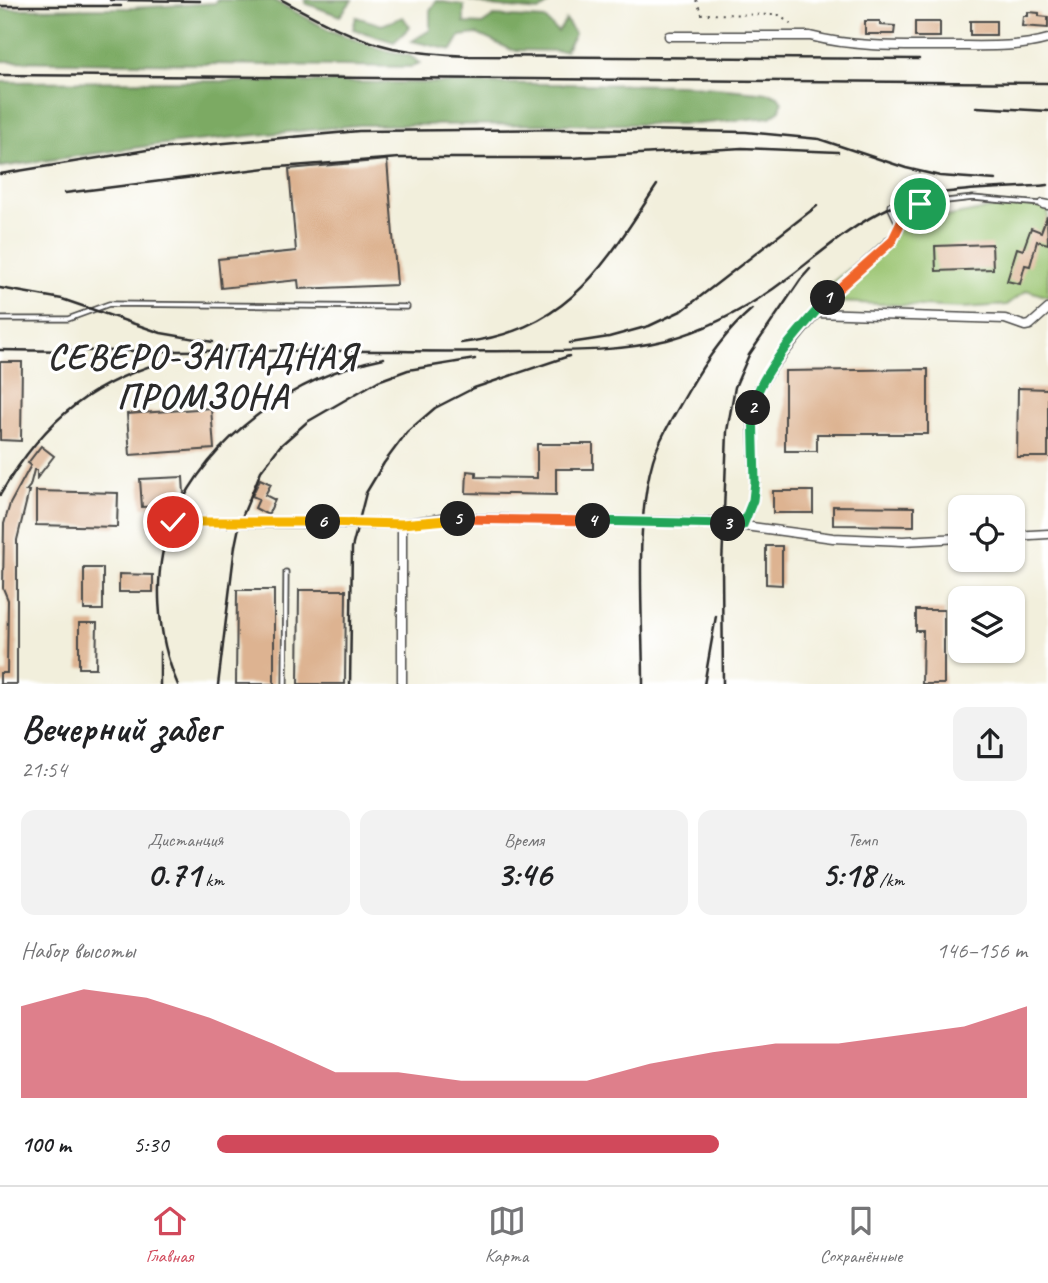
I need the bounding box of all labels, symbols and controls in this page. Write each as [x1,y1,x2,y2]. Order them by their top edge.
pin [890,174,950,234]
icon: arrive [901,185,939,223]
pin: 1 [810,280,846,316]
text: 1 [823,285,832,309]
district label: СЕВЕРО-ЗАПАДНАЯ ПРОМЗОНА [47,334,362,419]
pin: 2 [736,390,770,426]
text: 2 [748,395,757,419]
pin [143,492,203,552]
map controls [948,495,1025,663]
button: locate [948,495,1025,572]
pin: 5 [440,502,476,536]
icon: check [154,503,192,541]
pin: 6 [306,504,340,540]
pin: 4 [576,504,610,538]
text: 5 [453,506,462,530]
pin: 3 [710,506,746,542]
text: 4 [588,508,597,532]
text: 6 [318,509,327,533]
text: 3 [723,511,732,535]
button: layers [948,586,1025,663]
text: Вечерний забег [21,705,220,752]
button: share [953,707,1027,781]
text: 21:54 [21,755,67,784]
text: Дистанция [147,828,223,852]
text: Время [504,828,544,852]
text: Темп [847,828,878,852]
text: 0.71 [147,852,201,897]
text: 3:46 [497,852,551,897]
text: 5:18 [821,852,875,897]
text: km [201,868,224,892]
text: /km [875,868,904,892]
text: Набор высоты [21,936,135,965]
text: 146–156 m [936,936,1027,965]
text: 100 m [21,1130,71,1159]
text: 5:30 [133,1130,169,1159]
tab: Главная [146,1202,193,1268]
tab: Карта [485,1202,528,1268]
tab: Сохранённые [820,1202,902,1268]

